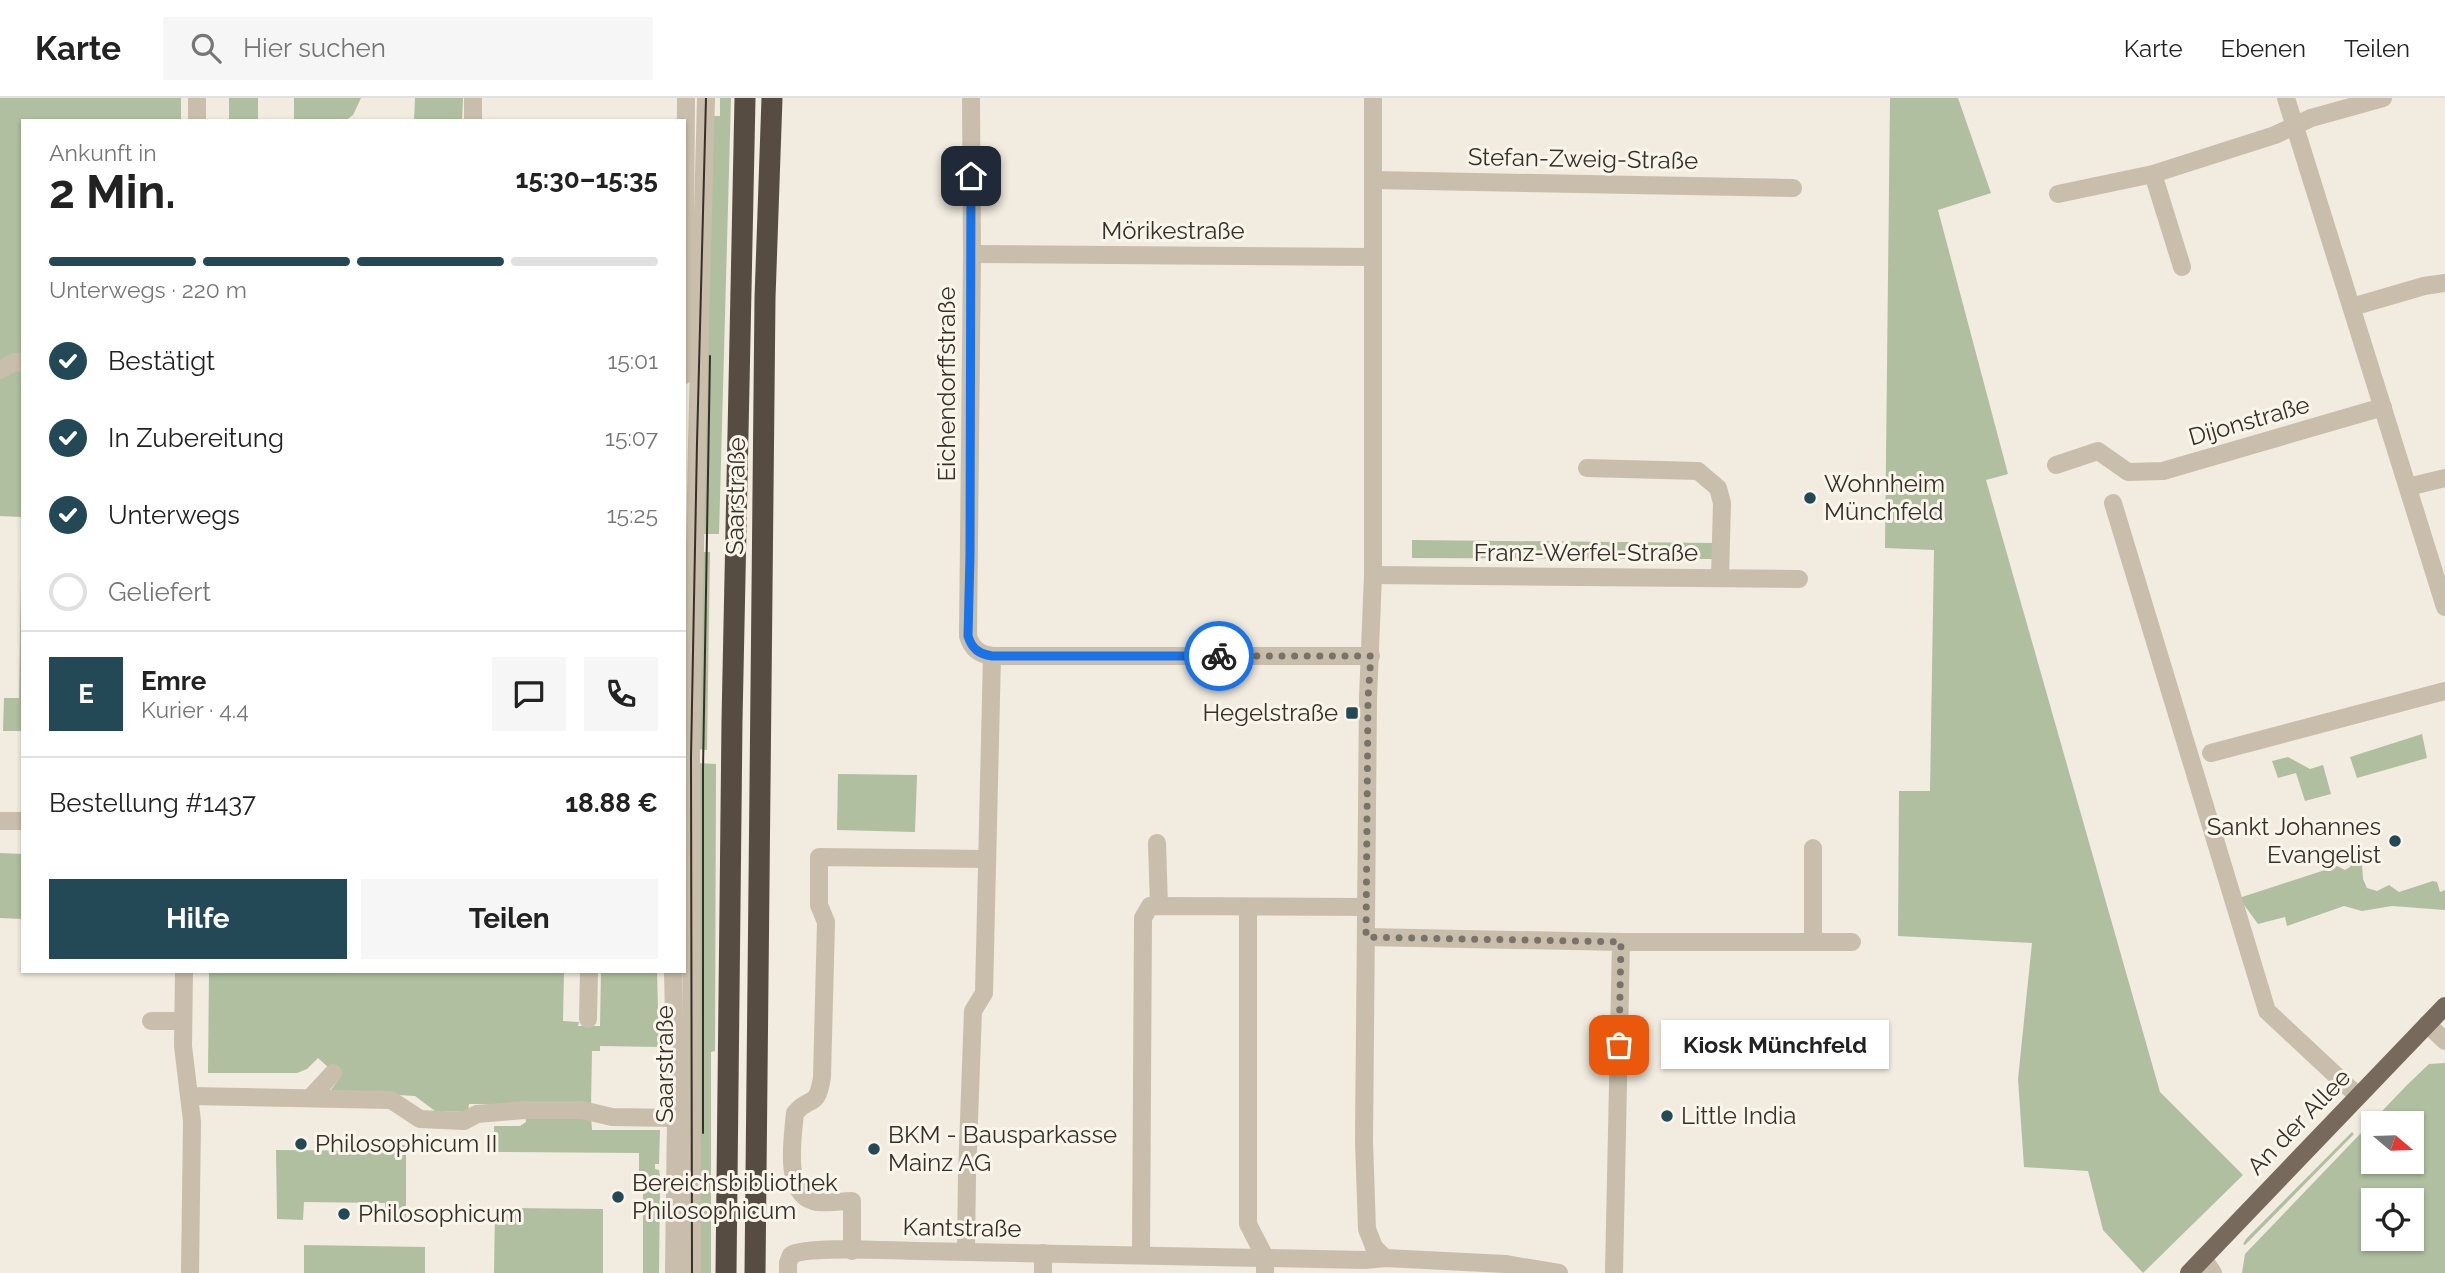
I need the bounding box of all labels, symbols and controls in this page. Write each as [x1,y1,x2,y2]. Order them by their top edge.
search box [163,17,653,80]
text: Karte [35,29,121,68]
icon: search [187,29,225,67]
text: Hier suchen [243,33,386,63]
text: Karte [2124,34,2183,63]
text: Ebenen [2221,34,2306,63]
text: Teilen [2344,34,2410,63]
text: Ankunft in [49,139,157,166]
street label: Stefan-Zweig-Straße [1468,142,1698,175]
pin [941,146,1001,206]
icon: home [952,157,990,195]
text: 15:30–15:35 [516,164,658,194]
text: 2 Min. [49,165,176,219]
street label: Mörikestraße [1101,216,1245,245]
text: Unterwegs · 220 m [49,276,247,303]
street label: Eichendorffstraße [932,286,961,482]
icon: check [49,342,87,380]
text: Bestätigt [108,346,215,376]
text: 15:01 [607,347,658,374]
street label: Dijonstraße [2185,389,2313,452]
icon: check [49,419,87,457]
text: In Zubereitung [108,423,284,453]
text: 15:07 [605,424,658,451]
street label: Saarstraße [720,437,751,555]
place label: Wohnheim Münchfeld [1824,469,1945,526]
marker: Wohnheim Münchfeld [1802,490,1818,506]
icon: check [49,496,87,534]
text: Unterwegs [108,500,240,530]
text: 15:25 [607,501,658,528]
street label: Franz-Werfel-Straße [1474,538,1698,567]
text: Geliefert [108,577,211,607]
courier [1184,621,1254,691]
icon: bike [1200,637,1238,675]
button: chat [492,657,566,731]
button: phone [584,657,658,731]
text: Emre [141,666,206,696]
text: E [78,679,94,709]
text: Kurier · 4.4 [141,696,249,723]
place label: Hegelstraße [1203,698,1338,727]
marker: Hegelstraße [1344,705,1360,721]
text: Bestellung #1437 [49,788,256,818]
text: 18.88 € [565,788,658,818]
place label: Sankt Johannes Evangelist [2207,812,2381,869]
marker: Sankt Johannes Evangelist [2387,833,2403,849]
button: Hilfe [49,879,347,959]
button: Teilen [361,879,658,959]
street label: Saarstraße [650,1005,679,1123]
pin [1589,1015,1649,1075]
callout: Kiosk Münchfeld [1661,1020,1888,1070]
icon: bag [1600,1026,1638,1064]
text: Kiosk Münchfeld [1683,1031,1867,1058]
street label: An der Allee [2241,1063,2356,1181]
place label: Little India [1681,1101,1796,1130]
marker: Little India [1659,1108,1675,1124]
north arrow [2361,1111,2424,1174]
map controls [2361,1111,2424,1251]
place label: BKM - Bausparkasse Mainz AG [888,1120,1117,1177]
place label: Philosophicum II [315,1129,497,1158]
marker: Philosophicum II [293,1136,309,1152]
marker: BKM - Bausparkasse Mainz AG [866,1141,882,1157]
place label: Bereichsbibliothek Philosophicum [632,1168,838,1225]
button: locate [2361,1188,2424,1251]
marker: Bereichsbibliothek Philosophicum [610,1189,626,1205]
place label: Philosophicum [358,1199,522,1228]
marker: Philosophicum [336,1206,352,1222]
street label: Kantstraße [902,1212,1022,1243]

